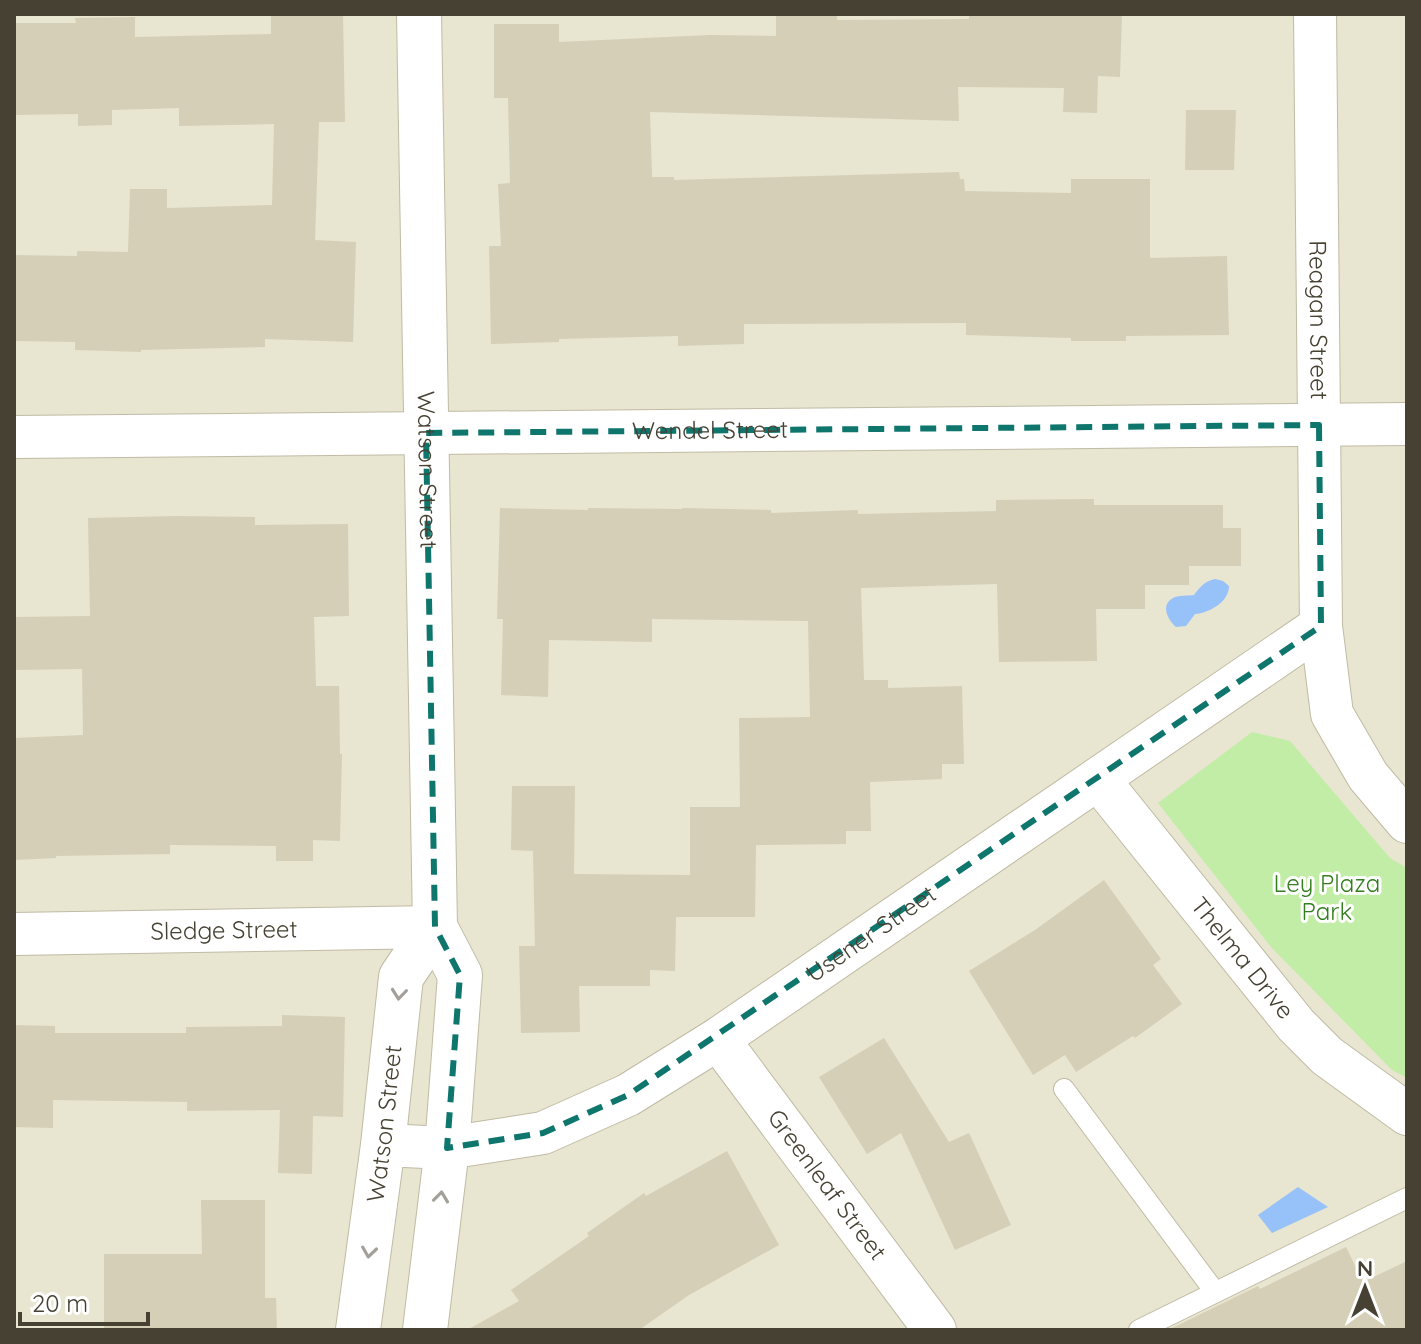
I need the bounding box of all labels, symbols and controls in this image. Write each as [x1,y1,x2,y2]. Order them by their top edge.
street label: Reagan Street [1303,240,1335,400]
street label: Watson Street [412,391,444,549]
street label: Wendel Street [632,414,788,445]
park label: Ley Plaza Park [1274,868,1380,926]
street label: Usener Street [800,878,941,988]
street label: Thelma Drive [1185,890,1301,1025]
street label: Sledge Street [150,913,298,946]
one-way arrow [391,988,408,1001]
street label: Watson Street [359,1044,408,1204]
street label: Greenleaf Street [762,1103,894,1266]
one-way arrow [432,1190,449,1204]
one-way arrow [360,1246,377,1259]
north arrow [1325,1248,1405,1328]
text: N [1357,1254,1373,1282]
scale bar [20,1276,148,1326]
text: 20 m [32,1288,88,1318]

